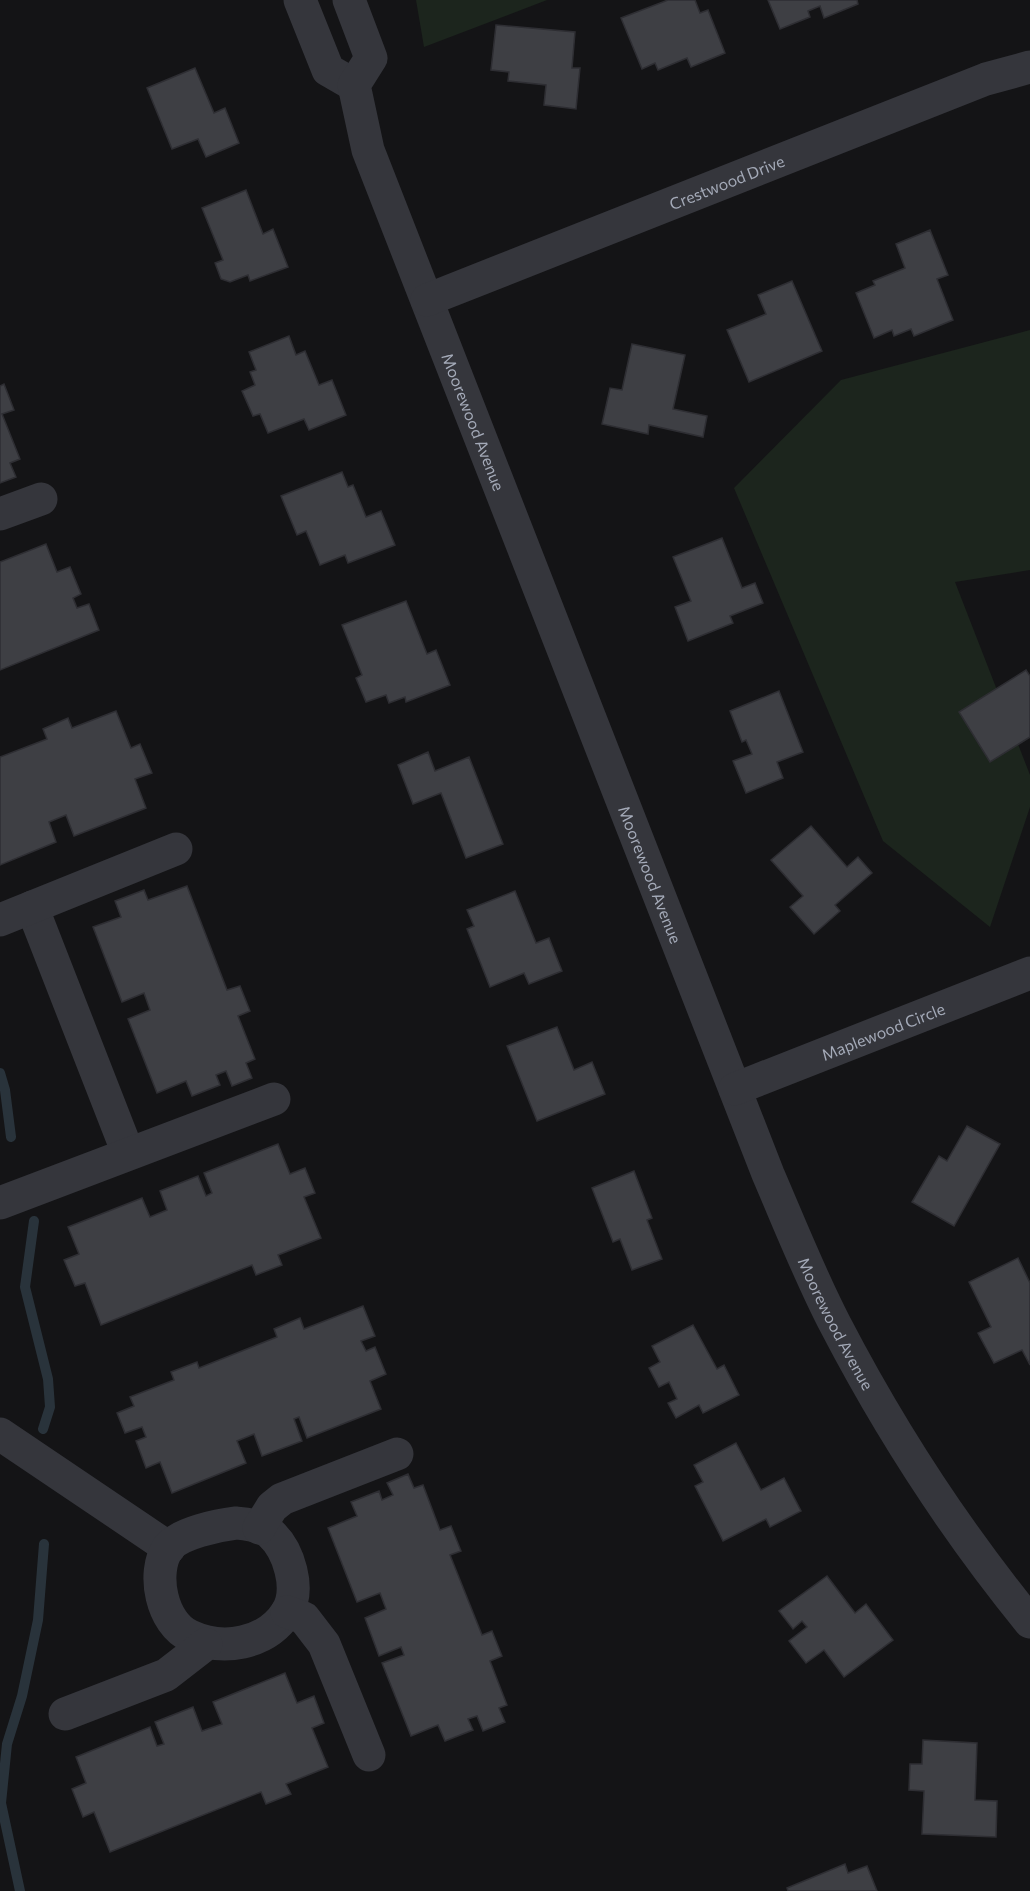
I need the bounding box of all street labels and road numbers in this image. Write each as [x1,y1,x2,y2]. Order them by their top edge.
street label: Crestwood Drive [666,150,787,213]
street label: Moorewood Avenue [439,350,510,493]
street label: Moorewood Avenue [615,803,686,946]
street label: Maplewood Circle [819,998,947,1064]
street label: Moorewood Avenue [795,1254,878,1393]

